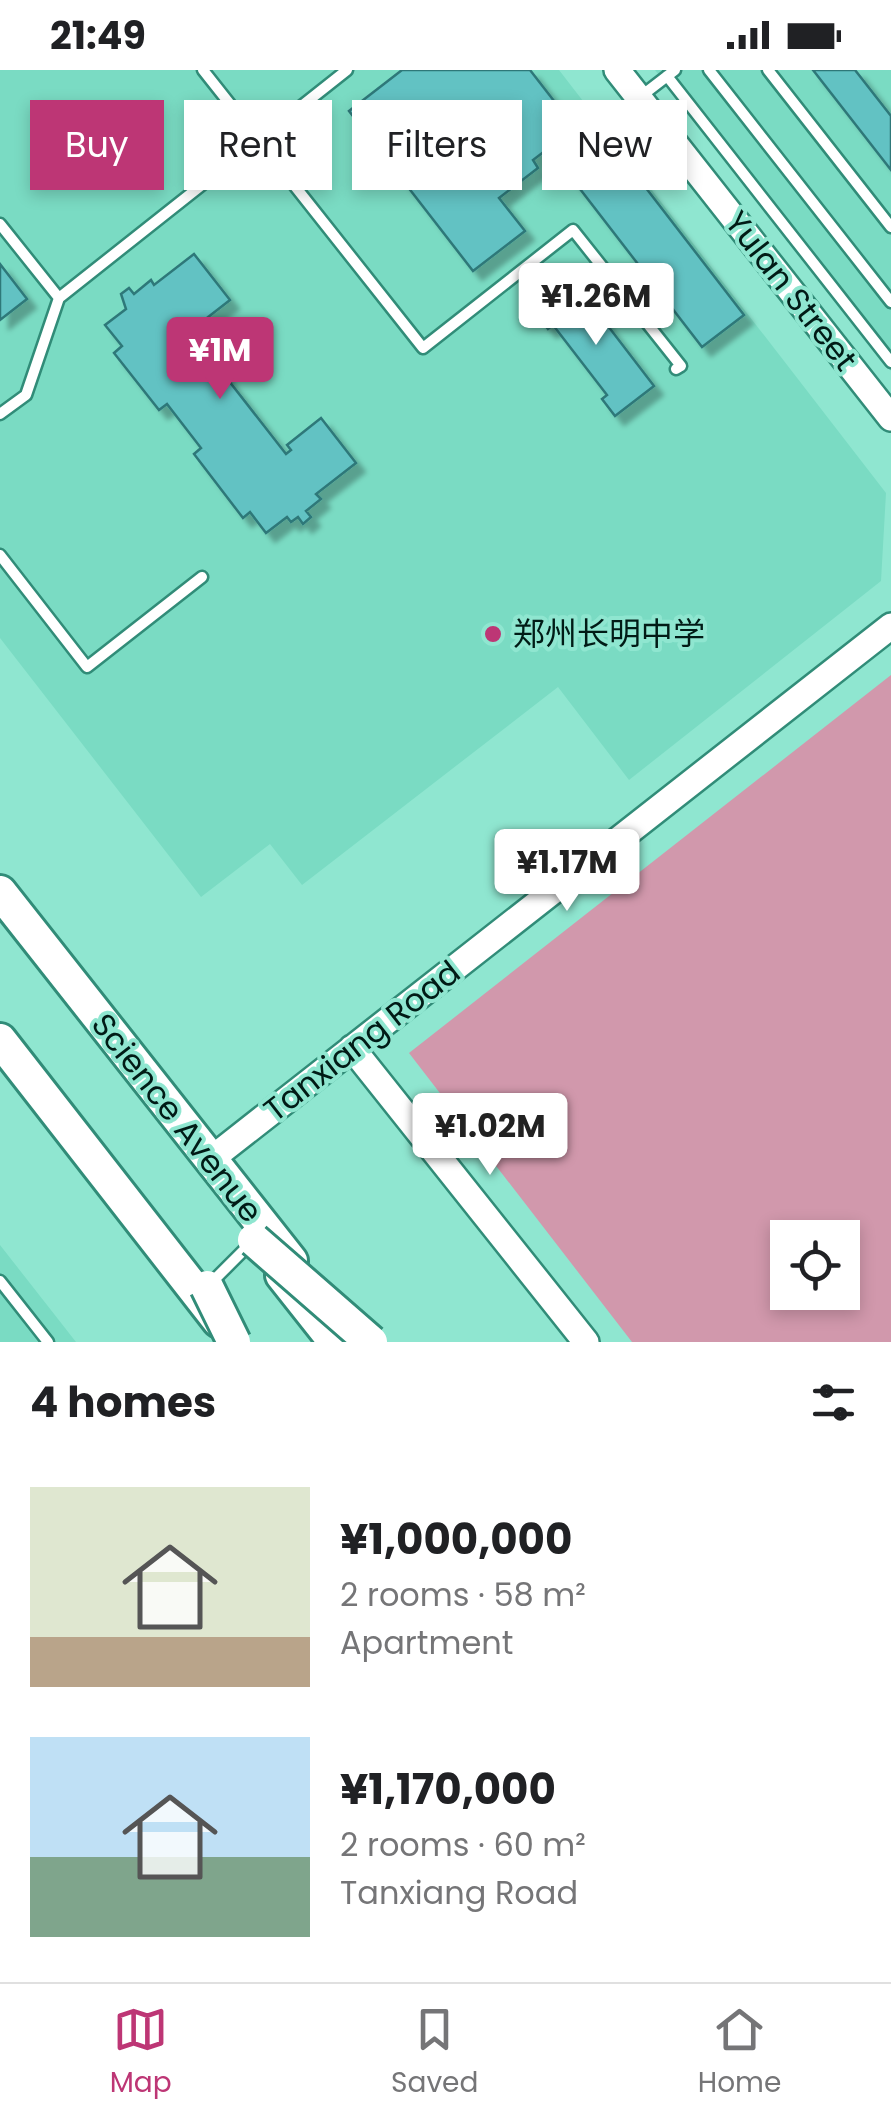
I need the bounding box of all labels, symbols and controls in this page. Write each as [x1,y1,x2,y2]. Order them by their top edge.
text: 21:49 [50,9,146,62]
chip: Buy [30,100,164,190]
chip: Rent [184,100,332,190]
chip: Filters [352,100,522,190]
chip: New [542,100,687,190]
street label: Yulan Street [715,201,868,380]
pin: ¥1.26M [515,263,677,348]
text: ¥1.26M [541,273,651,318]
pin: ¥1M [172,317,268,402]
text: ¥1M [189,327,251,372]
place label: 郑州长明中学 [513,611,705,656]
marker: 郑州长明中学 [482,623,504,645]
pin: ¥1.17M [486,829,648,914]
text: ¥1.17M [516,839,618,884]
street label: Tanxiang Road [254,950,469,1132]
street label: Science Avenue [81,1004,273,1232]
pin: ¥1.02M [409,1093,571,1178]
text: ¥1.02M [434,1103,546,1148]
map controls [770,1220,860,1310]
button: locate [770,1220,860,1310]
text: 4 homes [30,1373,216,1432]
icon: filters [806,1375,861,1430]
text: ¥1,000,000 [340,1510,572,1569]
icon: home [110,1527,230,1647]
text: 2 rooms · 58 m² [340,1572,586,1617]
text: Apartment [340,1620,513,1665]
text: ¥1,170,000 [340,1760,556,1819]
icon: home [110,1777,230,1897]
text: 2 rooms · 60 m² [340,1822,586,1867]
text: Tanxiang Road [340,1870,578,1915]
tab: Map [110,2002,172,2104]
tab: Saved [391,2002,478,2104]
tab: Home [698,2002,781,2104]

